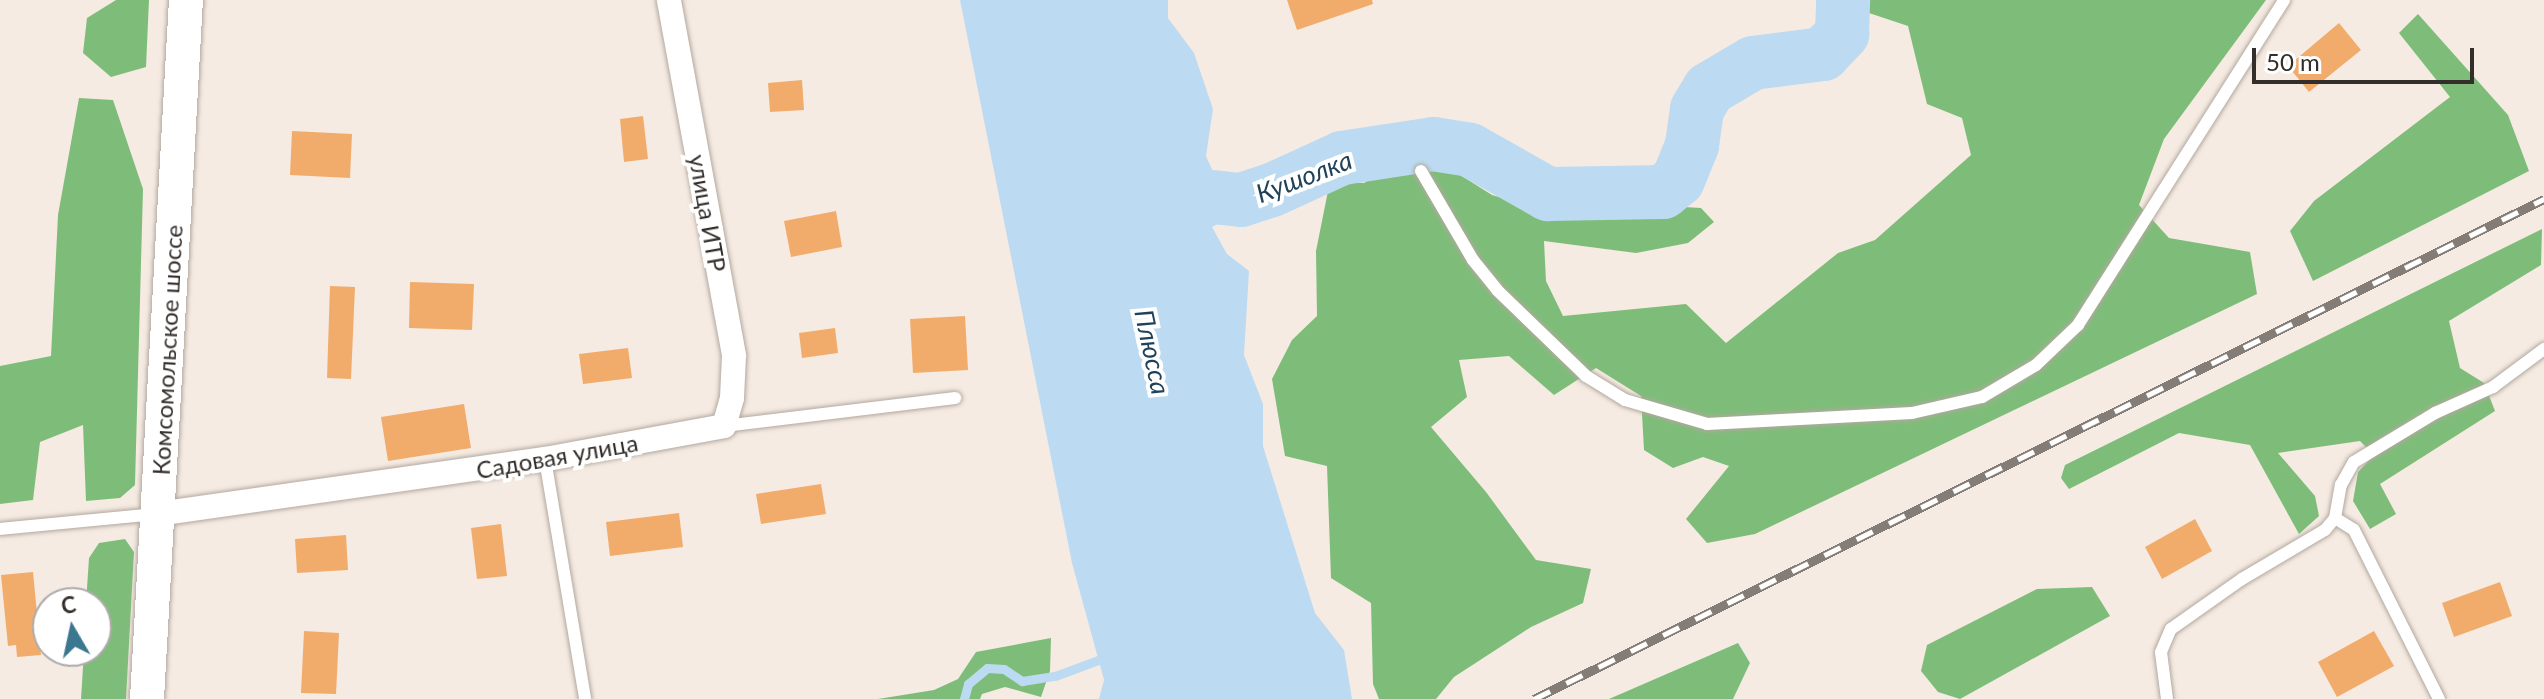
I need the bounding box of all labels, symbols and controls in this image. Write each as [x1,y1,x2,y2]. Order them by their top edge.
scale bar [2256,32,2478,82]
text: 50 m [2266,47,2320,76]
water label: Кушолка [1252,144,1356,210]
street label: улица ИТР [684,152,732,274]
street label: Комсомольское шоссе [146,224,188,476]
water label: Плюсса [1128,307,1176,397]
street label: Садовая улица [474,428,640,484]
north arrow [32,587,112,667]
text: С [59,590,78,619]

